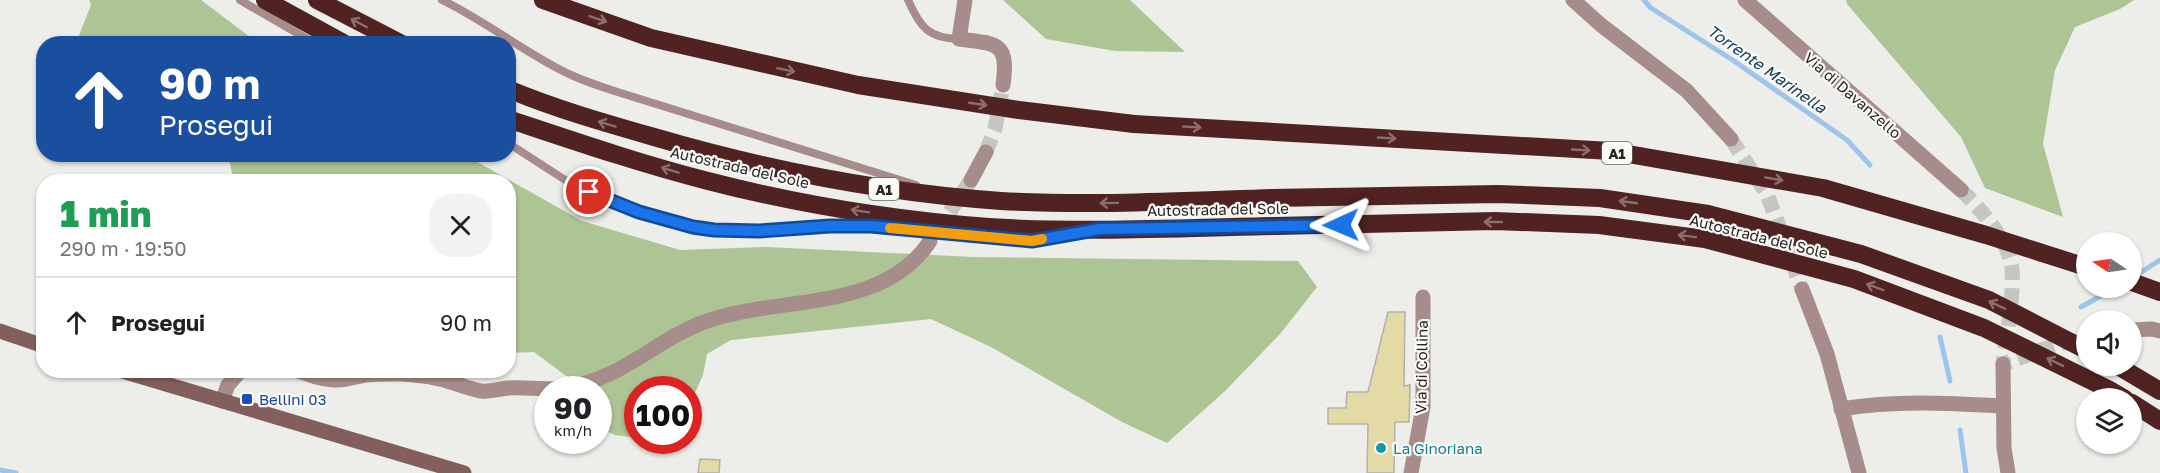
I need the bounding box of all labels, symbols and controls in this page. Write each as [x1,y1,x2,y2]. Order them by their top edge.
one-way arrow [588,15,607,26]
one-way arrow [350,16,368,28]
water label: Torrente Marinella [1704,20,1831,118]
street label: Via di Davanzello [1801,48,1905,142]
text: 90 m [159,58,260,108]
icon: ahead [60,60,138,138]
one-way arrow [776,64,795,76]
one-way arrow [967,98,987,109]
text: Prosegui [159,109,273,141]
one-way arrow [598,118,617,129]
one-way arrow [1182,122,1201,133]
one-way arrow [1376,133,1396,144]
street label: Autostrada del Sole [669,142,811,192]
road number: A1 [1602,142,1632,164]
one-way arrow [1571,144,1591,155]
one-way arrow [661,164,680,175]
pin [563,166,614,217]
one-way arrow [1764,174,1783,185]
icon: arrive [572,175,605,208]
road number: A1 [869,178,899,200]
text: 1 min [60,192,151,235]
position arrow [1309,193,1373,257]
button: close [429,194,492,257]
one-way arrow [1619,197,1638,208]
one-way arrow [1100,198,1120,209]
street label: Autostrada del Sole [1147,199,1289,219]
one-way arrow [851,205,871,216]
street label: Autostrada del Sole [1688,210,1830,262]
one-way arrow [1483,216,1503,227]
one-way arrow [1677,231,1697,242]
north arrow [2076,232,2142,298]
map controls [2076,232,2142,454]
text: 290 m · 19:50 [60,236,187,260]
one-way arrow [1866,280,1885,291]
one-way arrow [1988,298,2006,310]
icon: ahead [60,306,93,339]
text: Prosegui [111,309,205,336]
text: 90 m [440,309,492,336]
button: sound [2076,310,2142,376]
street label: Via di Collina [1411,320,1431,414]
one-way arrow [2046,356,2064,368]
speed limit sign: 100 [624,376,702,454]
button: layers [2076,388,2142,454]
place label: Bellini 03 [259,390,326,408]
text: 90 [554,390,592,426]
marker: Bellini 03 [240,392,254,406]
text: km/h [554,421,592,439]
place label: La Ginoriana [1393,439,1483,457]
marker: La Ginoriana [1374,441,1388,455]

